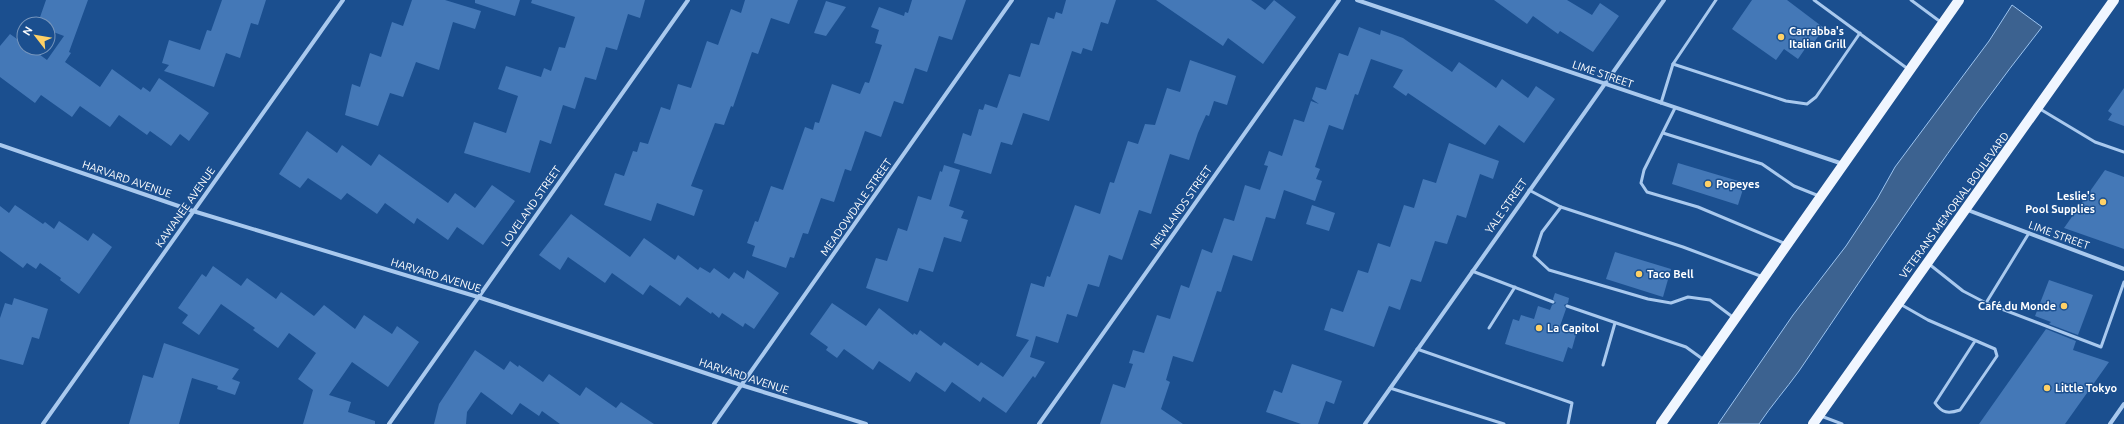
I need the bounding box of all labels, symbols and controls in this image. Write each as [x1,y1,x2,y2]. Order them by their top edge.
north arrow [16,16,56,56]
text: N [20,24,35,37]
place label: Carrabba's Italian Grill [1789,25,1847,50]
marker: Carrabba's Italian Grill [1776,32,1786,42]
street label: LIME STREET [1571,58,1635,90]
street label: VETERANS MEMORIAL BOULEVARD [1897,129,2011,280]
street label: MEADOWDALE STREET [818,156,894,258]
street label: HARVARD AVENUE [81,158,173,200]
street label: NEWLANDS STREET [1148,163,1214,251]
street label: LOVELAND STREET [499,164,563,248]
street label: KAWANEE AVENUE [153,165,217,249]
street label: YALE STREET [1483,176,1529,236]
place label: Popeyes [1716,178,1760,190]
marker: Popeyes [1703,179,1713,189]
place label: Leslie's Pool Supplies [2025,190,2095,215]
marker: Leslie's Pool Supplies [2098,197,2108,207]
street label: LIME STREET [2027,218,2091,252]
street label: HARVARD AVENUE [389,256,483,294]
place label: Taco Bell [1647,268,1694,280]
marker: Taco Bell [1634,269,1644,279]
place label: Café du Monde [1978,300,2056,312]
marker: Café du Monde [2059,301,2069,311]
place label: La Capitol [1547,322,1600,334]
marker: La Capitol [1534,323,1544,333]
street label: HARVARD AVENUE [698,356,790,396]
place label: Little Tokyo [2055,382,2117,394]
marker: Little Tokyo [2042,383,2052,393]

